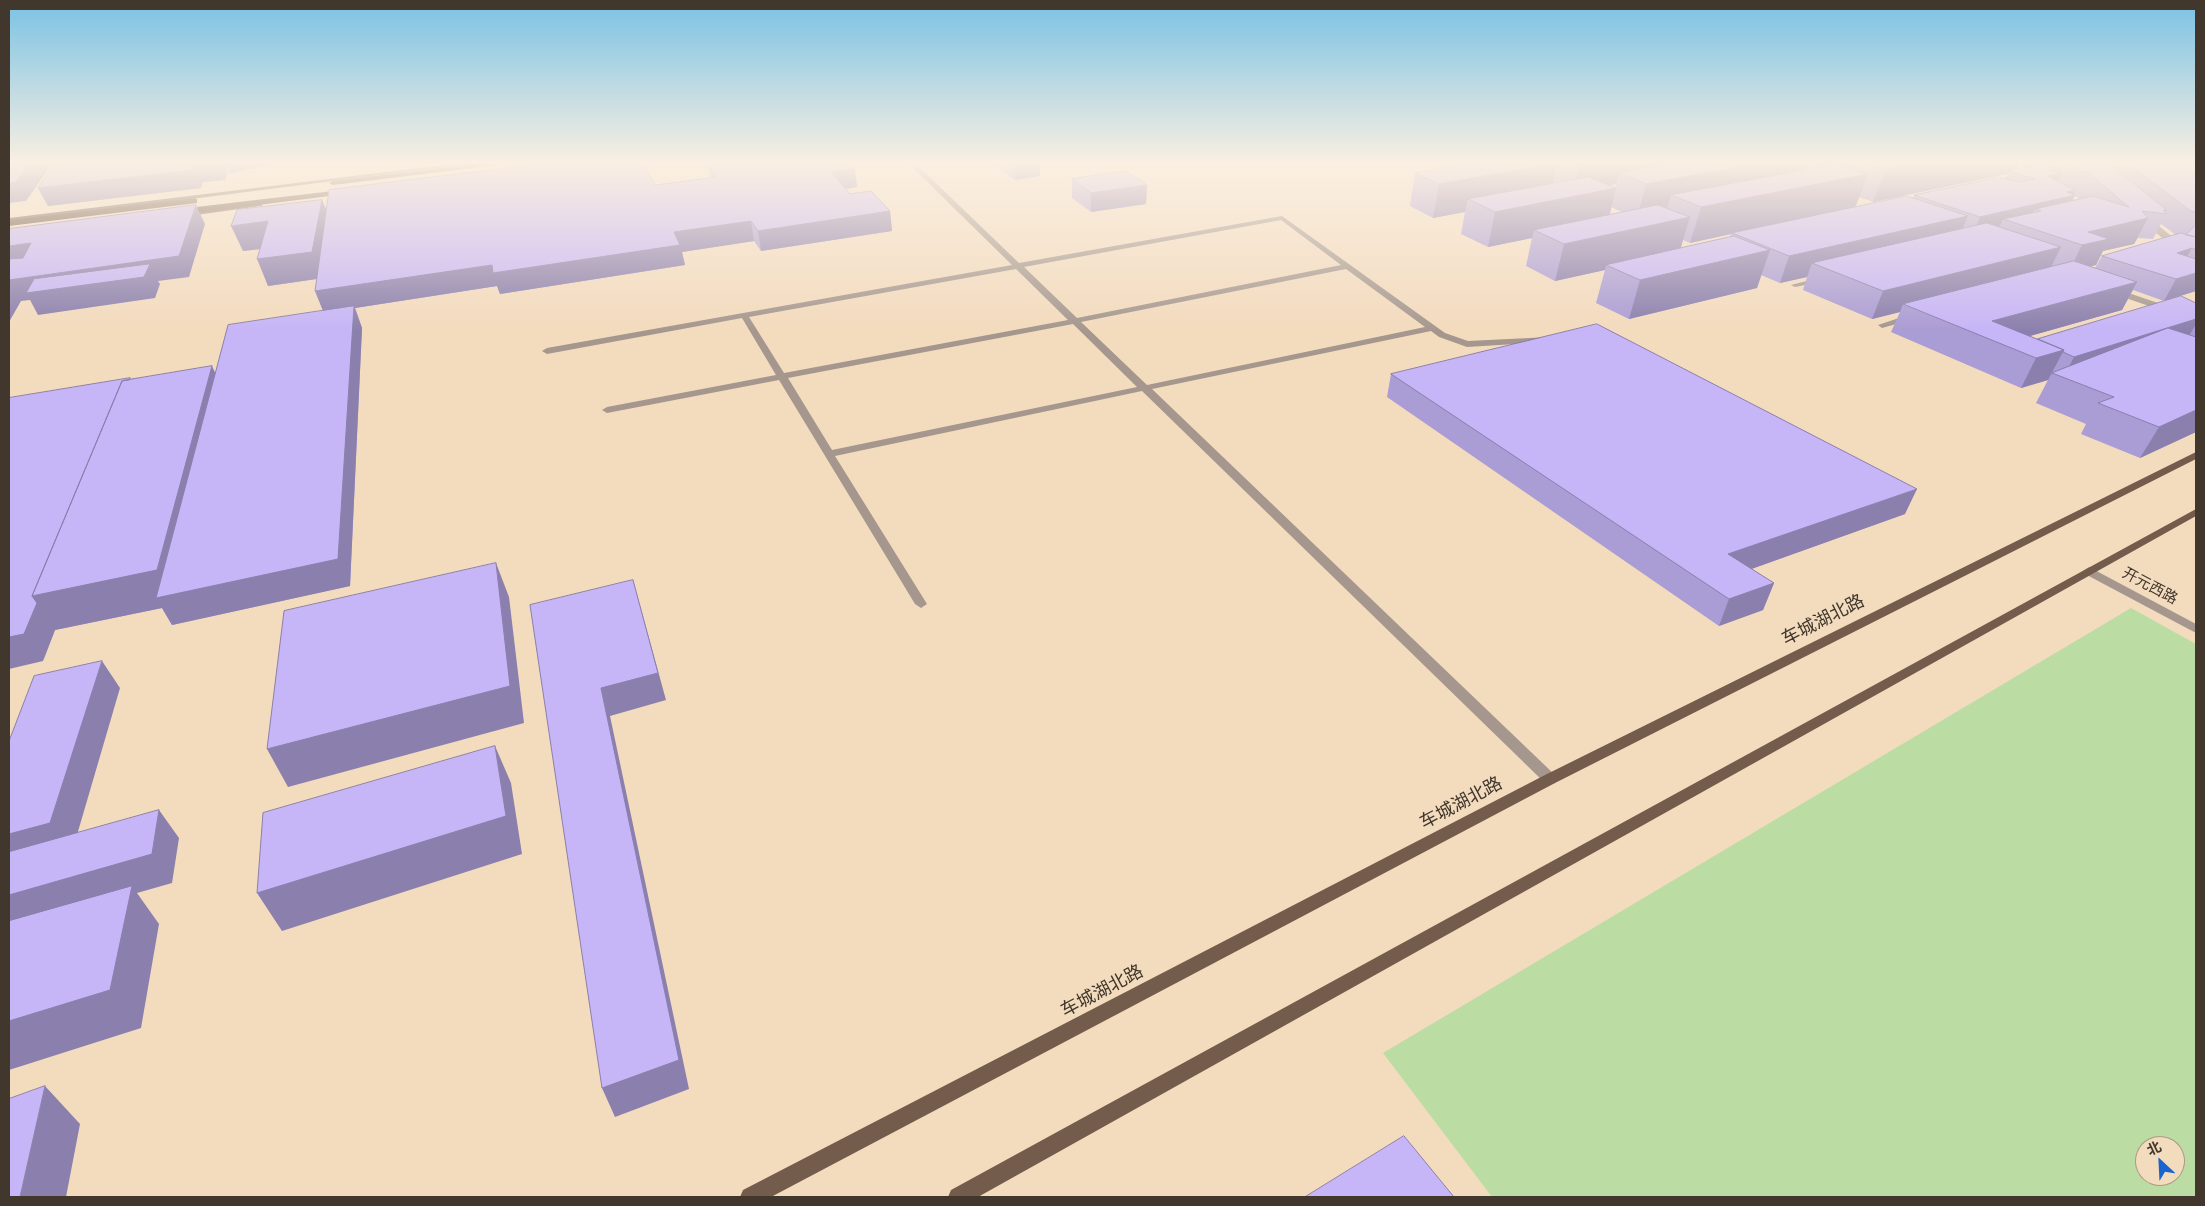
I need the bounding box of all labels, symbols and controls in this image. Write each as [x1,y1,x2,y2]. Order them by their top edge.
street label: 开元西路 [2119,564,2181,608]
street label: 车城湖北路 [1778,590,1868,650]
street label: 车城湖北路 [1416,772,1506,834]
street label: 车城湖北路 [1057,960,1147,1022]
north arrow [2135,1136,2185,1186]
text: 北 [2144,1138,2164,1159]

